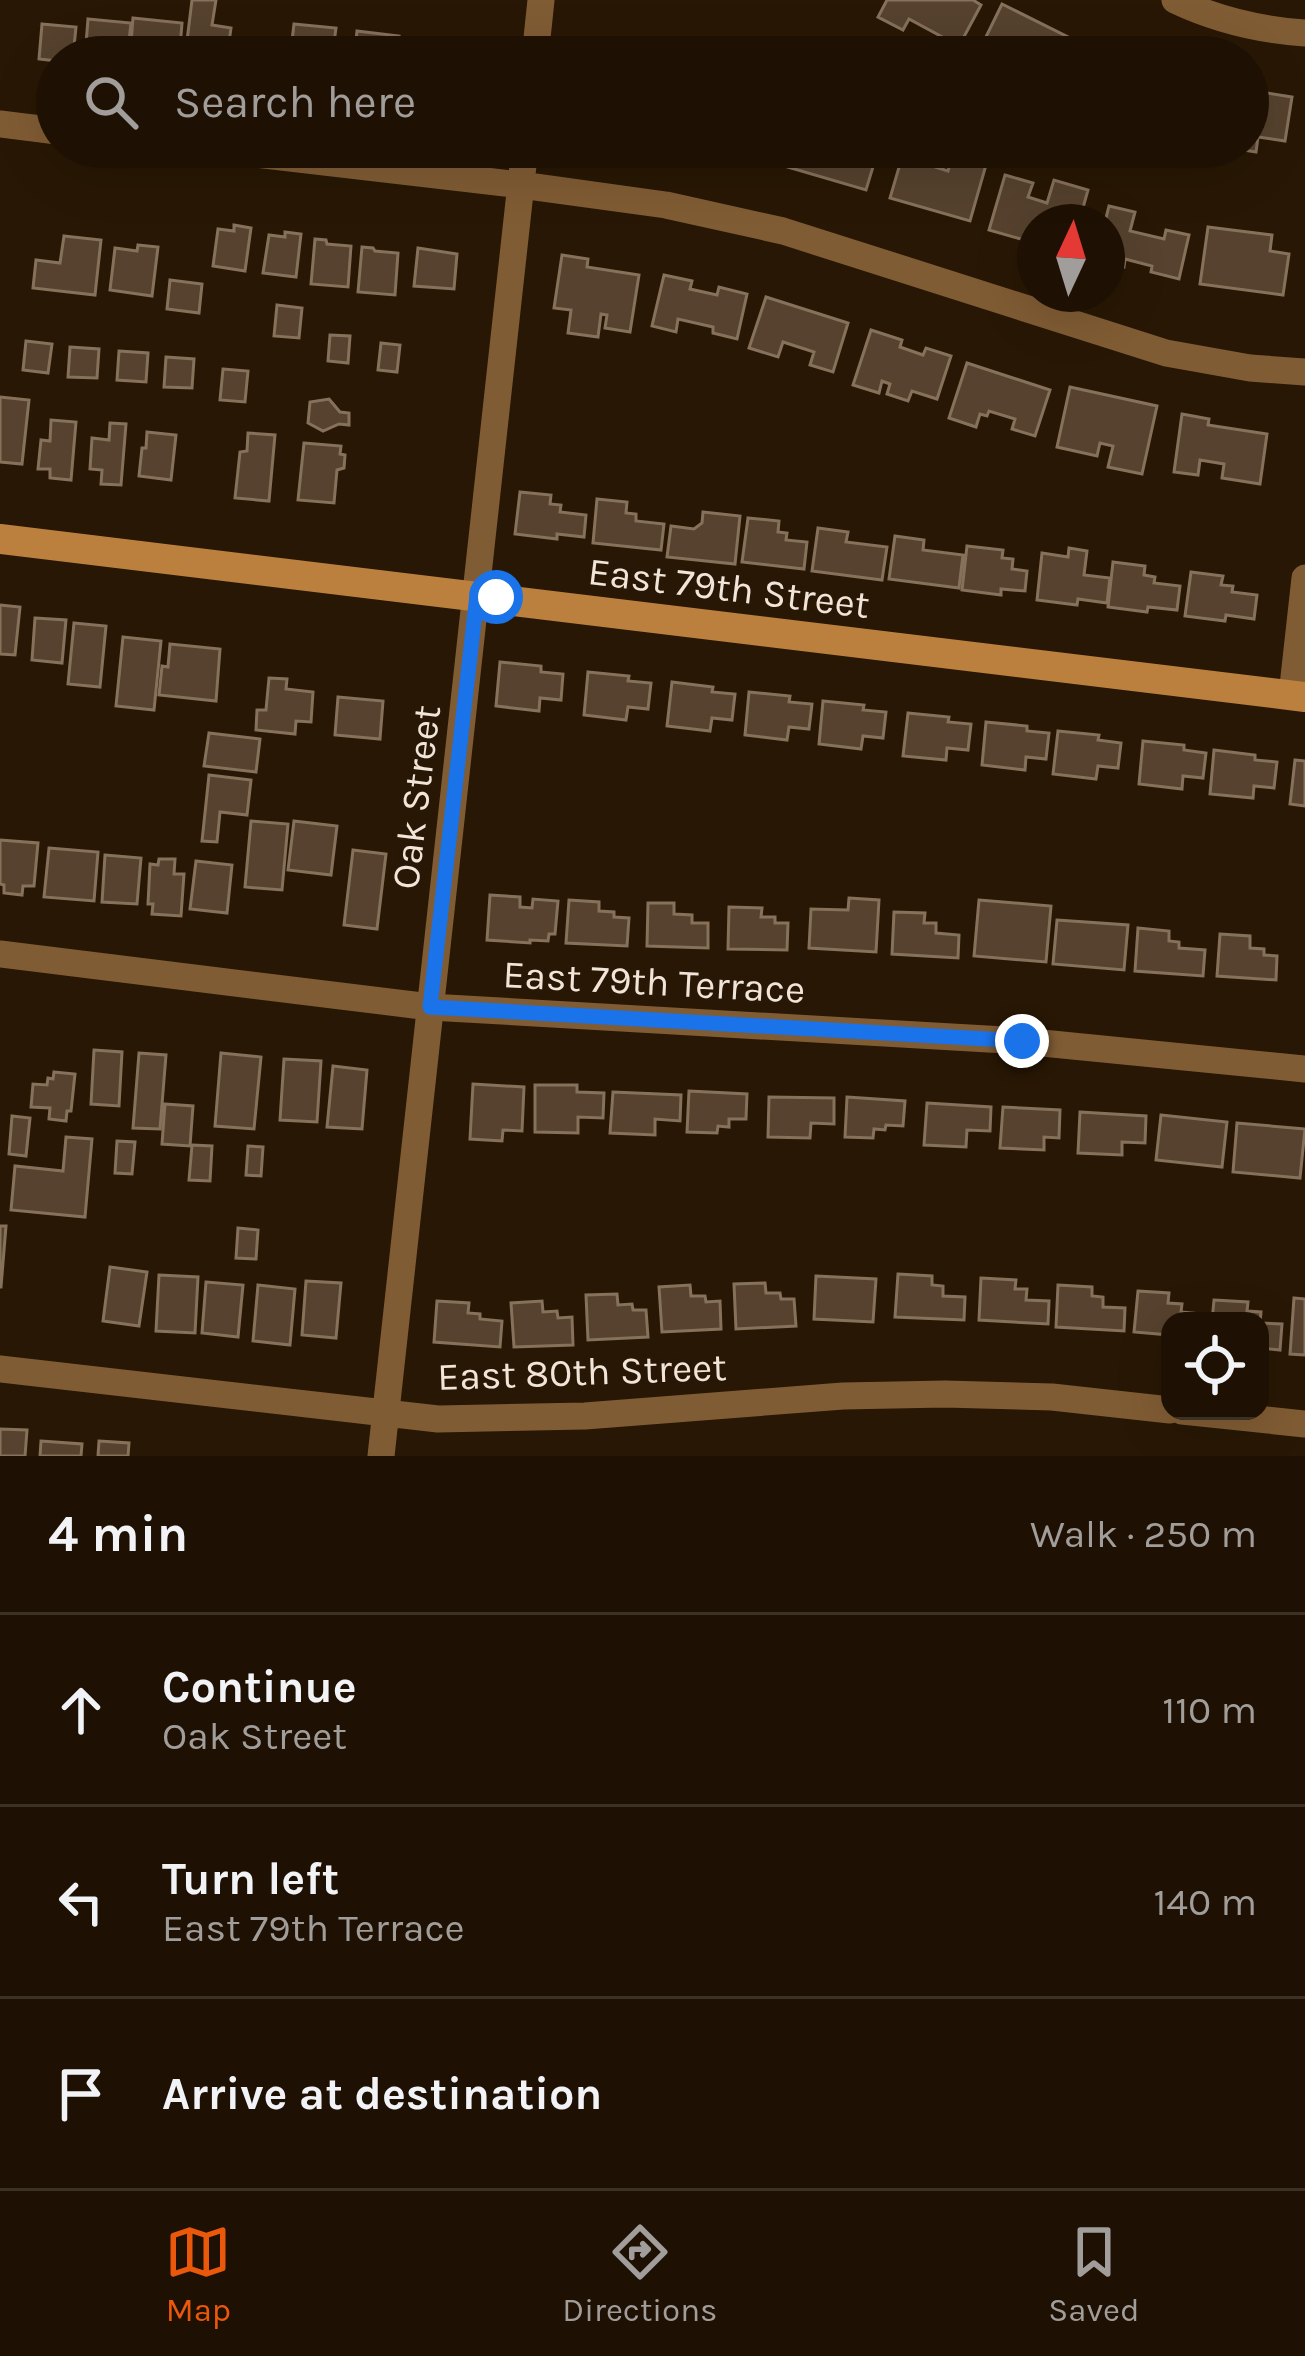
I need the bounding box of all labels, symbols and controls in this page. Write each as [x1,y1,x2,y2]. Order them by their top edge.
search box [36,36,1269,168]
icon: search [78,69,144,135]
text: Search here [174,76,416,128]
north arrow [1017,204,1125,312]
street label: East 79th Street [585,548,872,628]
route start [469,570,523,624]
street label: Oak Street [382,703,450,892]
street label: East 79th Terrace [502,951,806,1013]
route end [995,1014,1049,1068]
map controls [1161,1312,1269,1420]
button: locate [1161,1312,1269,1420]
street label: East 80th Street [437,1344,727,1400]
text: 4 min [48,1504,188,1564]
text: Walk · 250 m [1030,1511,1257,1557]
text: Continue [162,1661,357,1713]
icon: ahead [48,1677,114,1743]
text: 110 m [1162,1687,1257,1733]
text: Oak Street [162,1713,347,1759]
text: Turn left [162,1853,339,1905]
icon: left [48,1869,114,1935]
text: 140 m [1153,1879,1257,1925]
text: East 79th Terrace [162,1905,465,1951]
icon: arrive [48,2061,114,2127]
text: Arrive at destination [162,2068,602,2120]
tab: Map [165,2219,231,2329]
tab: Directions [562,2219,717,2329]
tab: Saved [1048,2219,1140,2329]

